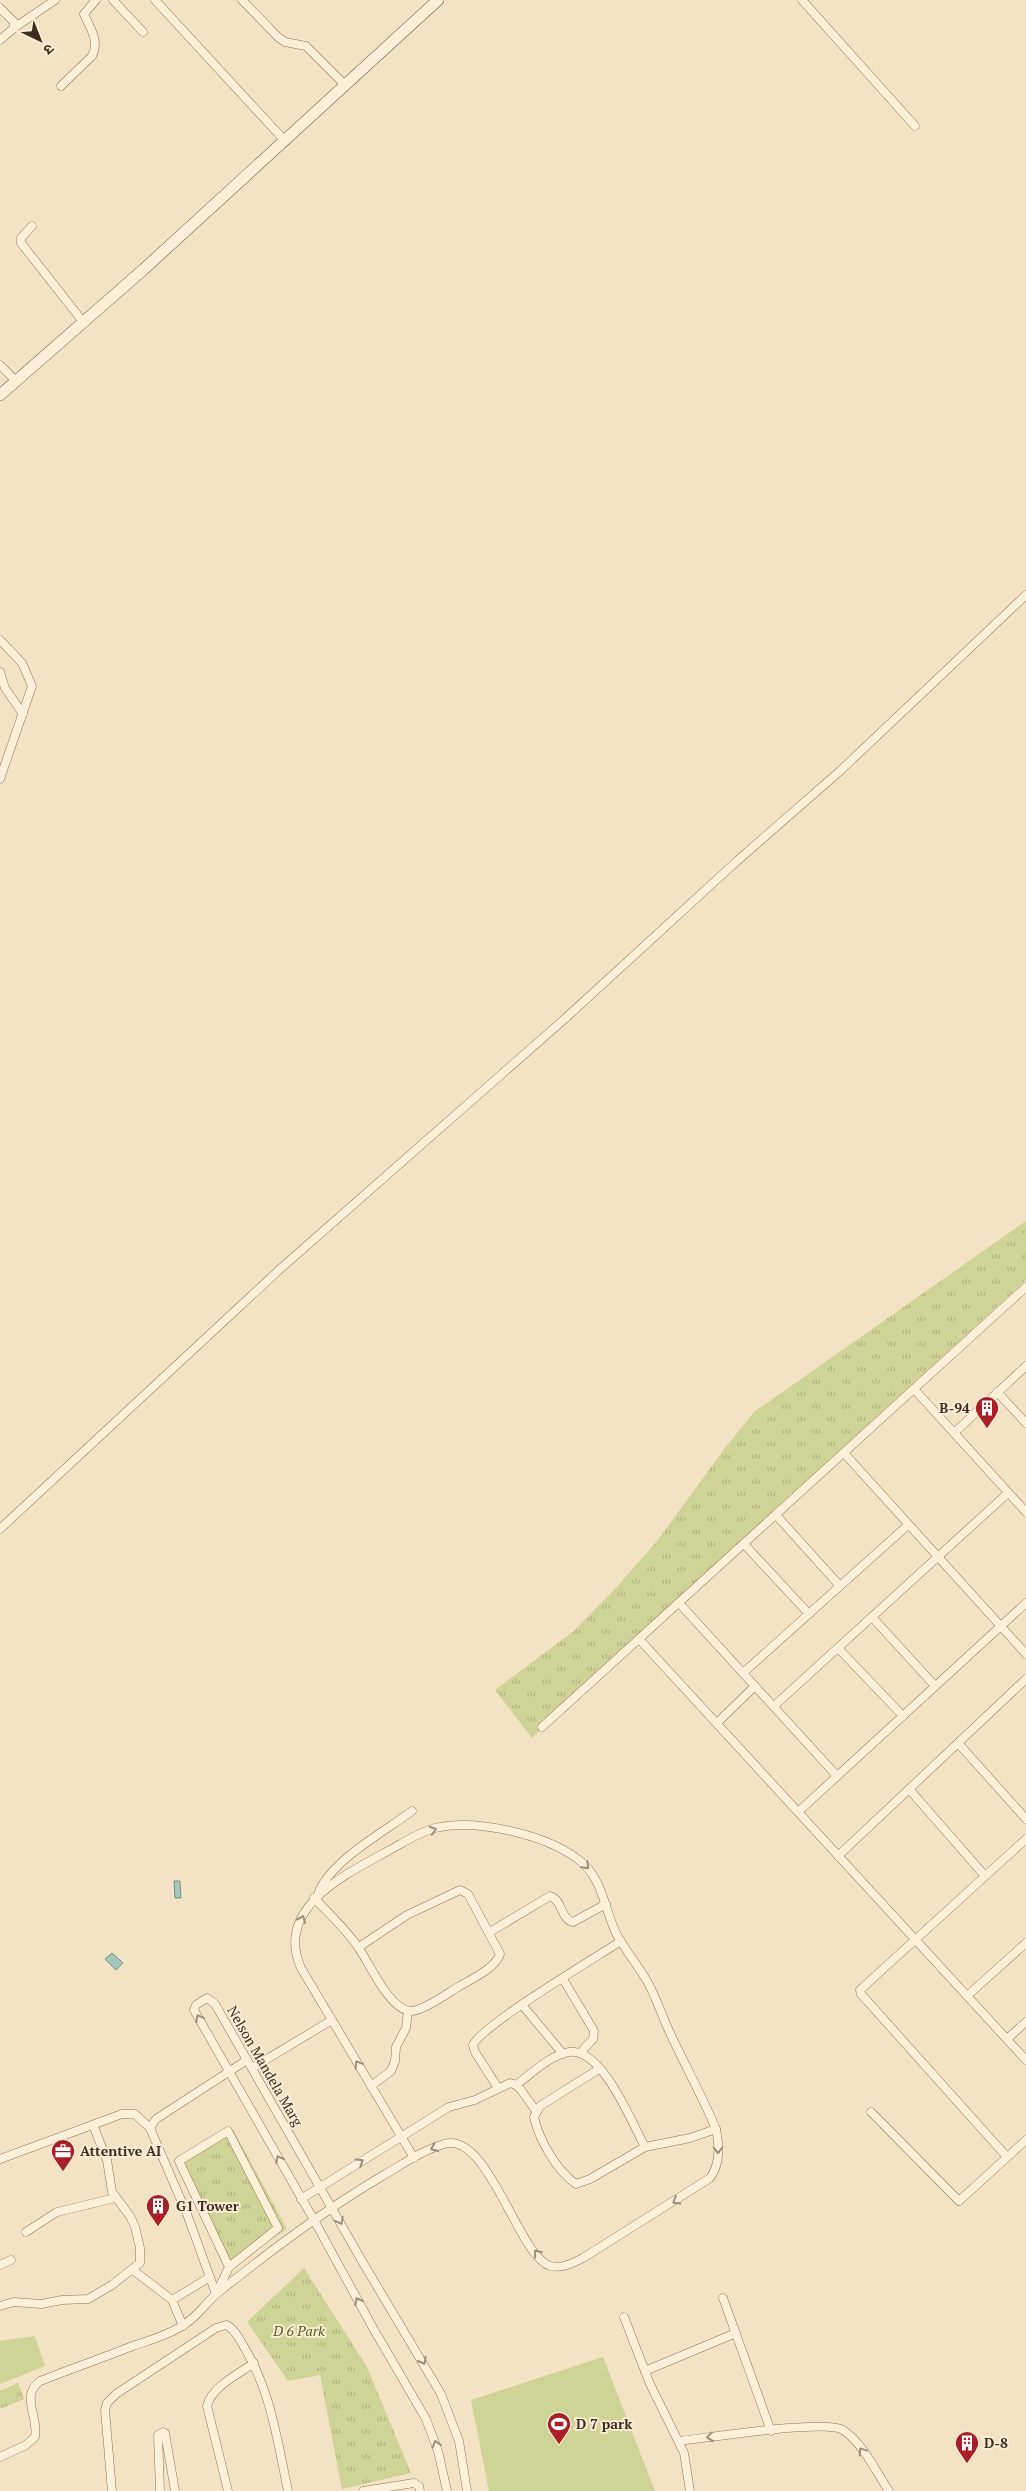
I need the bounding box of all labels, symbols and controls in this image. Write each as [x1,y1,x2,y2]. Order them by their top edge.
north arrow [15,15,65,65]
text: उ [39,40,59,60]
building icon: B-94 [974,1395,1000,1429]
place label: B-94 [939,1398,970,1417]
one-way arrow [429,1825,437,1835]
one-way arrow [580,1860,589,1869]
one-way arrow [295,1915,306,1924]
street label: Nelson Mandela Marg [223,2002,308,2130]
one-way arrow [195,2015,205,2024]
one-way arrow [354,2061,364,2070]
office icon: Attentive AI [50,2138,76,2172]
place label: Attentive AI [80,2141,161,2160]
one-way arrow [430,2142,439,2152]
one-way arrow [713,2146,723,2154]
one-way arrow [275,2156,285,2165]
one-way arrow [354,2158,363,2168]
building icon: G1 Tower [145,2193,171,2227]
one-way arrow [673,2194,682,2204]
place label: G1 Tower [176,2196,239,2215]
one-way arrow [334,2216,344,2225]
one-way arrow [534,2250,543,2259]
one-way arrow [354,2298,364,2307]
park label: D 6 Park [272,2321,325,2340]
one-way arrow [416,2356,426,2365]
sports icon: D 7 park [546,2411,572,2445]
place label: D 7 park [576,2414,633,2433]
building icon: D-8 [954,2430,980,2464]
one-way arrow [706,2431,714,2442]
place label: D-8 [984,2433,1008,2452]
one-way arrow [432,2440,442,2448]
one-way arrow [859,2447,868,2457]

